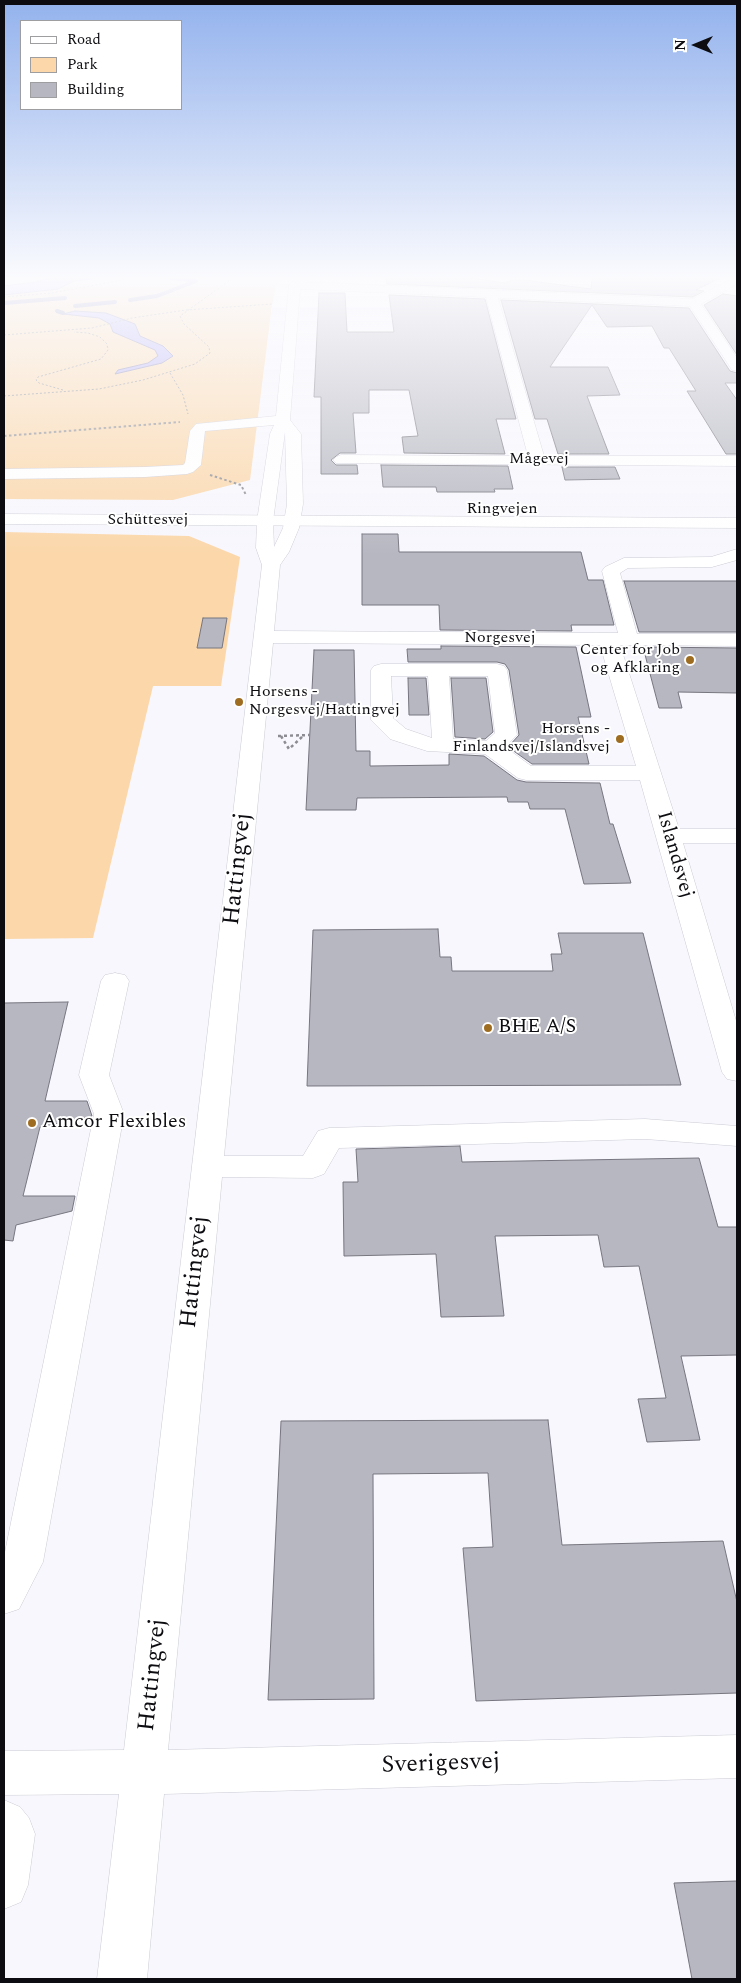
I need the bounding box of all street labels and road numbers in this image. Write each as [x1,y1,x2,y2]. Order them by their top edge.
street label: Mågevej [509,450,569,470]
street label: Ringvejen [466,500,538,520]
street label: Schüttesvej [107,511,189,531]
street label: Norgesvej [464,629,536,649]
street label: Islandsvej [650,809,698,901]
street label: Hattingvej [219,811,259,927]
street label: Hattingvej [176,1214,216,1330]
street label: Hattingvej [134,1617,174,1733]
street label: Sverigesvej [381,1749,501,1781]

